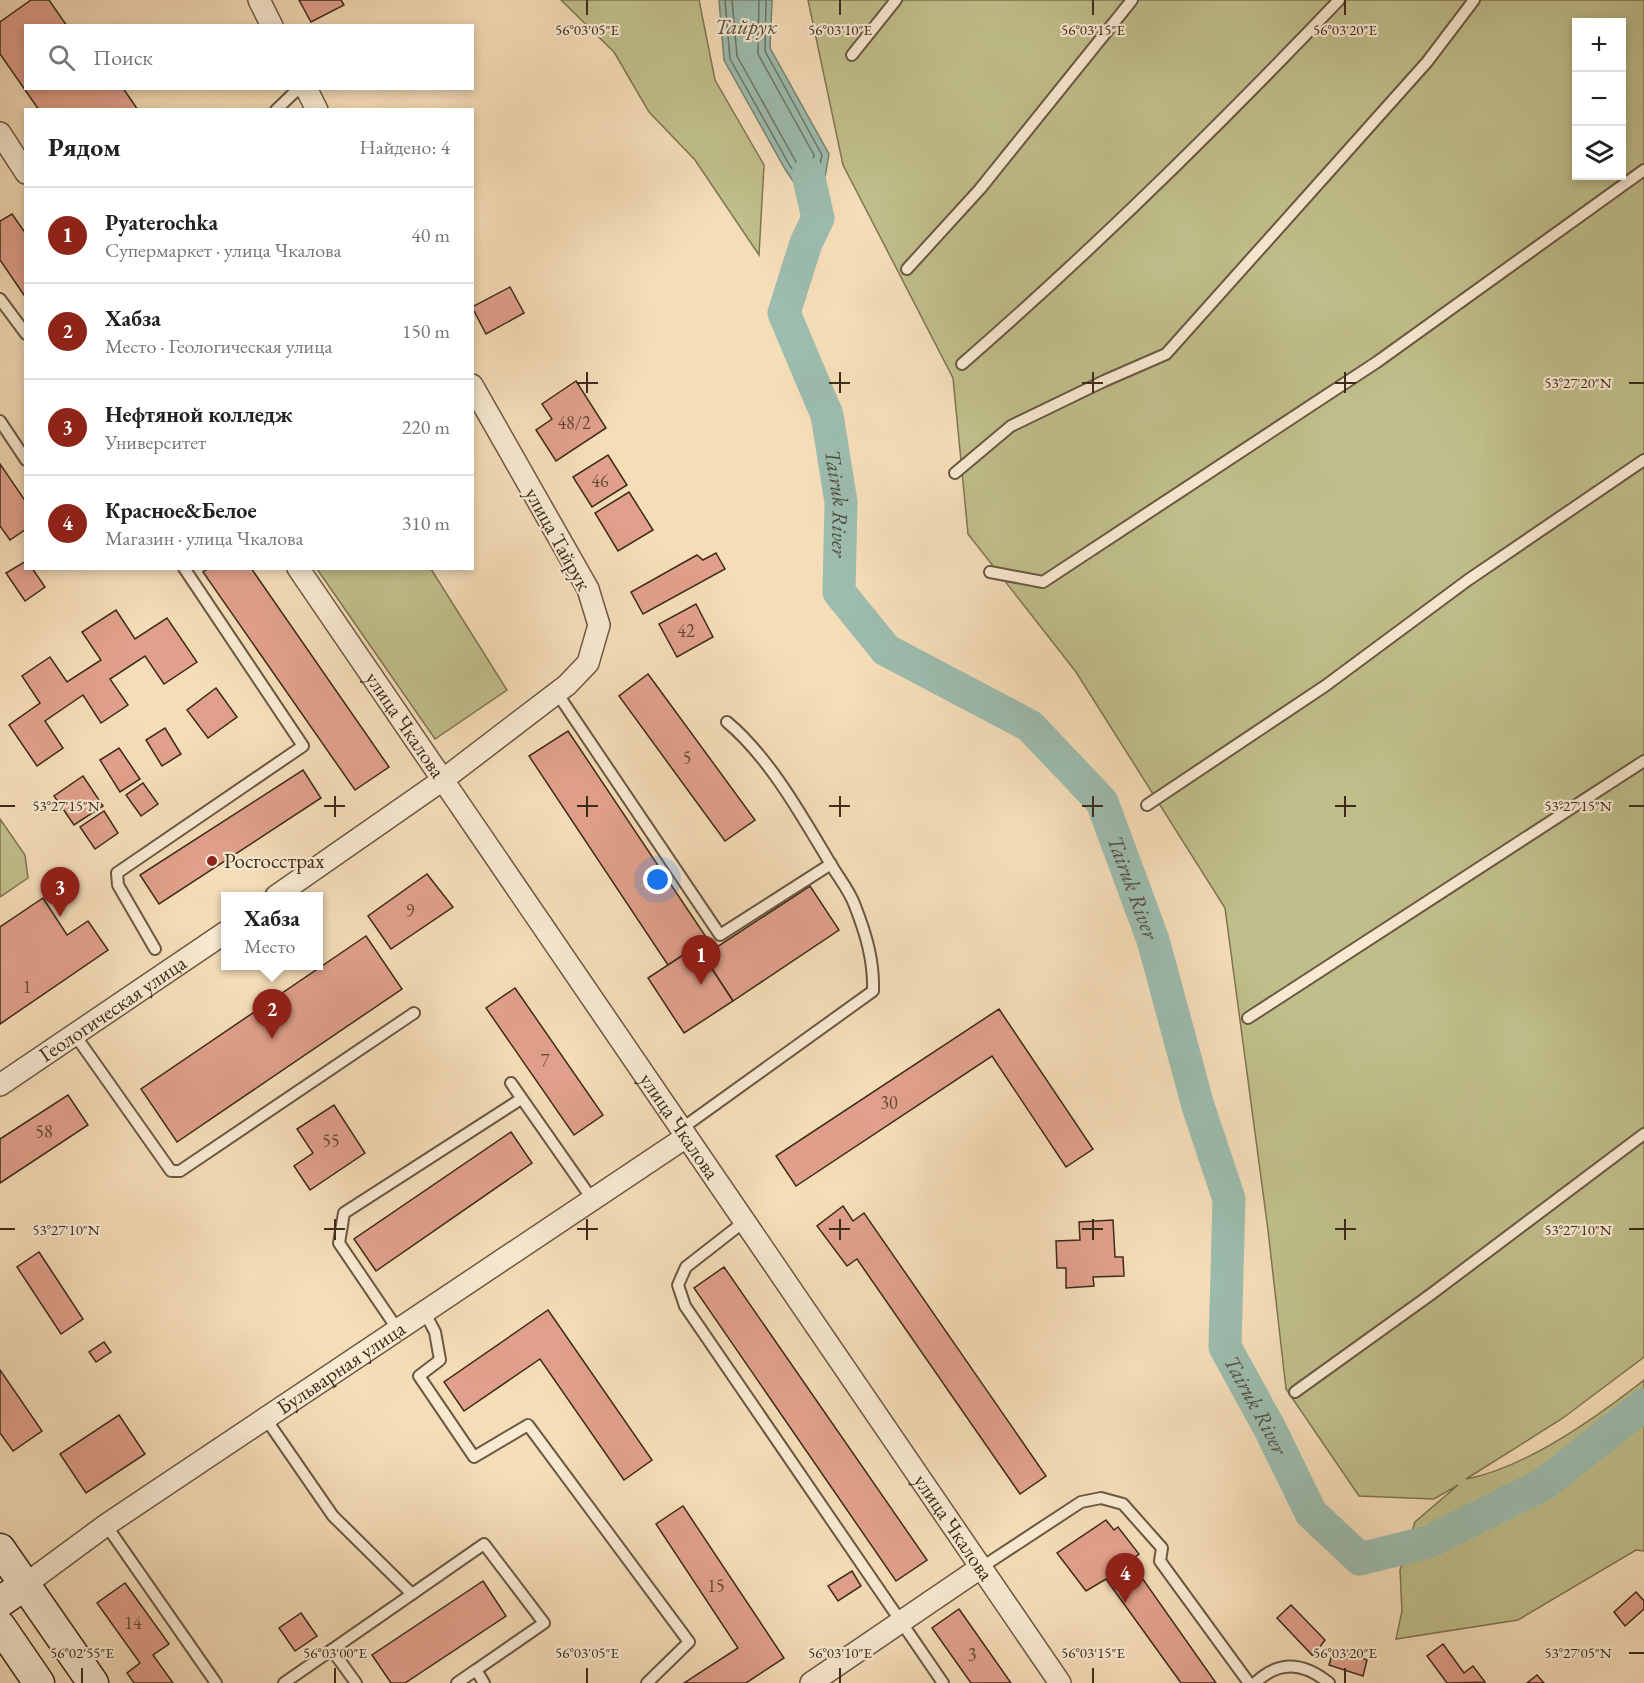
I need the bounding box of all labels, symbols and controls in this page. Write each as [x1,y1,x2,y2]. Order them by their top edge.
water label: Тайрук [715,12,778,41]
map controls [1572,18,1626,180]
button: + [1572,18,1626,72]
text: 56°03'05"E [555,20,620,39]
text: 56°03'10"E [808,20,873,39]
text: 56°03'15"E [1061,20,1126,39]
text: 56°03'20"E [1313,20,1378,39]
search box [24,24,474,90]
icon: search [45,41,78,74]
text: Поиск [93,43,153,72]
button: − [1572,72,1626,126]
button: layers [1572,126,1626,180]
text: Рядом [48,130,121,164]
text: Найдено: 4 [359,134,450,160]
text: Pyaterochka [105,208,218,237]
text: 1 [62,222,73,248]
text: 40 m [411,222,450,248]
text: Супермаркет · улица Чкалова [105,237,342,263]
text: Хабза [105,304,161,333]
text: 2 [62,318,73,344]
text: 150 m [402,318,450,344]
text: Место · Геологическая улица [105,333,332,359]
text: 53°27'20"N [1544,373,1612,392]
text: Нефтяной колледж [105,400,293,429]
house number: 48/2 [557,411,591,434]
text: 3 [62,414,73,440]
text: 220 m [402,414,450,440]
text: Университет [105,429,206,455]
water label: Tairuk River [818,447,855,559]
house number: 46 [591,469,609,492]
street label: улица Тайрук [519,482,598,595]
text: Красное&Белое [105,496,257,525]
text: 4 [62,510,73,536]
text: 310 m [402,510,450,536]
text: Магазин · улица Чкалова [105,525,304,551]
house number: 42 [677,619,695,642]
street label: улица Чкалова [360,666,452,784]
house number: 5 [683,746,691,769]
text: 53°27'15"N [32,796,100,815]
text: 53°27'15"N [1544,796,1612,815]
water label: Tairuk River [1101,831,1166,945]
place label: Росгосстрах [224,847,324,874]
marker: Росгосстрах [205,854,219,868]
your location [643,865,672,894]
pin: 3 [40,868,80,917]
popup [221,892,323,970]
house number: 9 [406,899,415,922]
text: Хабза [244,904,300,933]
text: Место [244,933,296,959]
pin: 1 [682,936,720,985]
street label: Геологическая улица [33,949,192,1068]
house number: 1 [23,975,31,998]
pin: 2 [252,990,292,1039]
house number: 7 [541,1049,550,1072]
street label: улица Чкалова [634,1067,726,1185]
house number: 30 [880,1091,898,1114]
house number: 58 [35,1120,53,1143]
house number: 55 [322,1129,340,1152]
text: 53°27'10"N [32,1220,100,1239]
text: 53°27'10"N [1544,1220,1612,1239]
street label: Бульварная улица [271,1314,411,1420]
water label: Tairuk River [1217,1350,1295,1461]
street label: улица Чкалова [908,1468,1000,1586]
pin: 4 [1106,1554,1144,1603]
house number: 15 [707,1574,725,1597]
house number: 14 [124,1611,142,1634]
text: 56°02'55"E [50,1643,115,1662]
text: 56°03'00"E [303,1643,368,1662]
text: 56°03'05"E [555,1643,620,1662]
text: 56°03'10"E [808,1643,873,1662]
house number: 3 [968,1643,976,1666]
text: 56°03'15"E [1061,1643,1126,1662]
text: 56°03'20"E [1313,1643,1378,1662]
text: 53°27'05"N [1544,1643,1612,1662]

